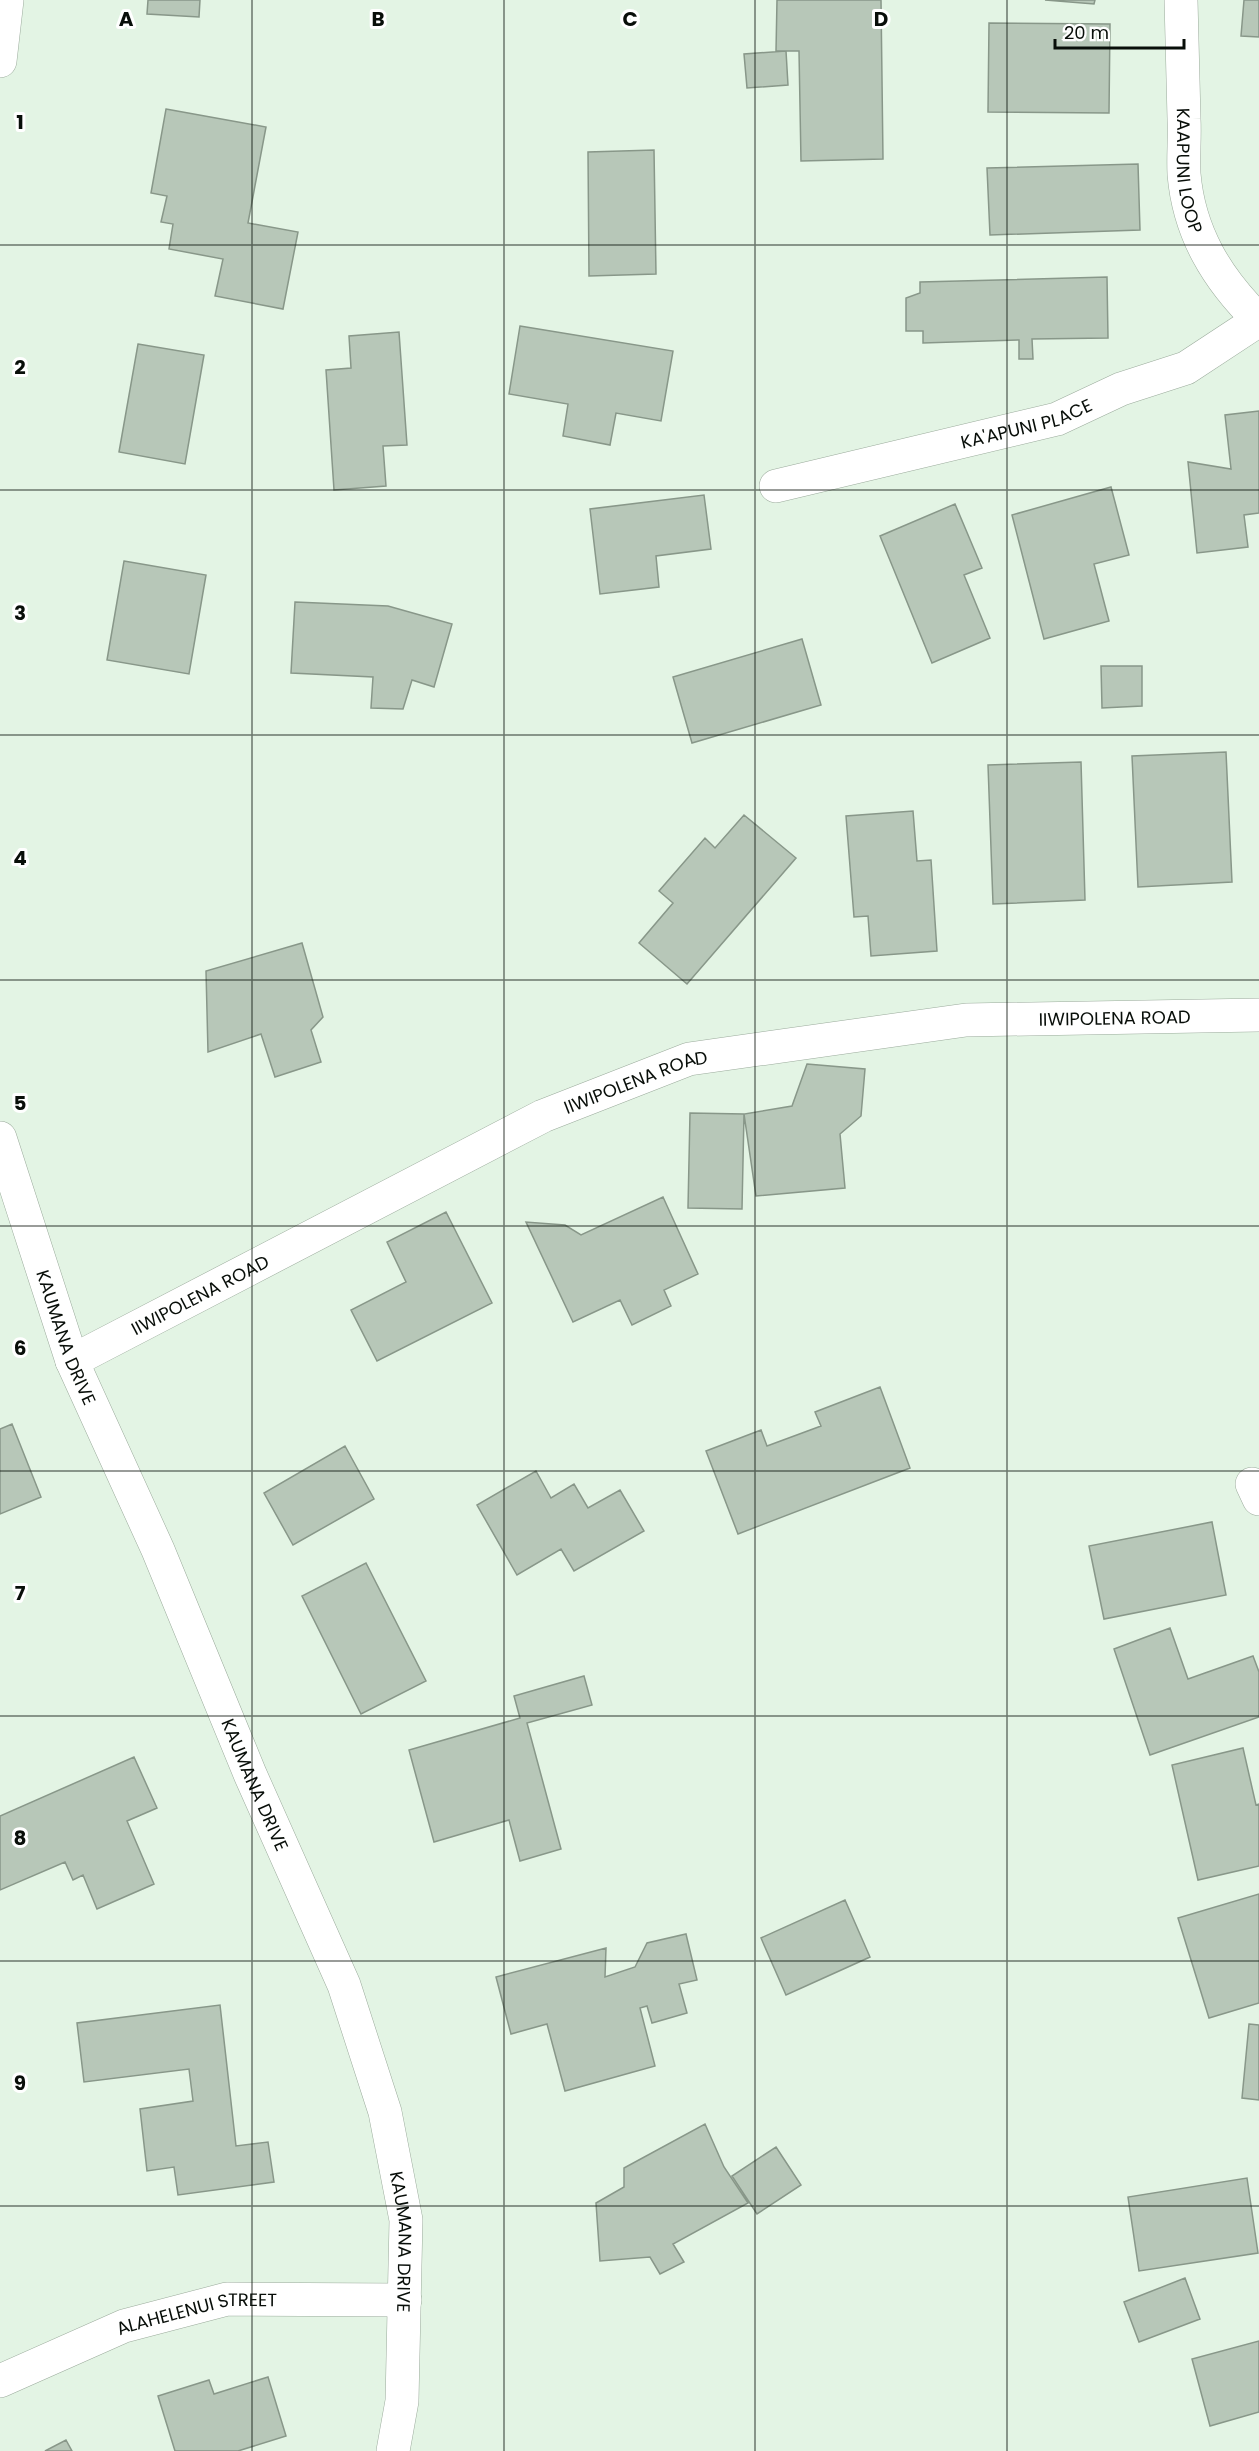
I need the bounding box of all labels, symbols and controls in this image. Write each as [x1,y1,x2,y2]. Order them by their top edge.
text: A [119,5,134,33]
text: B [371,5,385,33]
text: C [622,5,638,33]
text: D [874,5,888,33]
scale bar [1055,12,1184,50]
text: 20 m [1064,20,1109,45]
text: 1 [16,108,24,136]
street label: KAAPUNI LOOP [1171,108,1209,237]
text: 2 [14,353,26,381]
street label: KA'APUNI PLACE [958,392,1096,454]
text: 3 [14,599,26,627]
text: 4 [13,844,27,872]
street label: IIWIPOLENA ROAD [1038,1004,1191,1031]
street label: IIWIPOLENA ROAD [560,1044,709,1119]
text: 5 [14,1089,27,1117]
street label: IIWIPOLENA ROAD [127,1248,273,1341]
street label: KAUMANA DRIVE [31,1266,103,1409]
text: 6 [14,1334,26,1362]
text: 7 [15,1579,26,1607]
street label: KAUMANA DRIVE [216,1715,295,1855]
text: 8 [14,1824,26,1852]
text: 9 [14,2069,26,2097]
street label: KAUMANA DRIVE [384,2169,418,2313]
street label: ALAHELENUI STREET [112,2287,277,2341]

